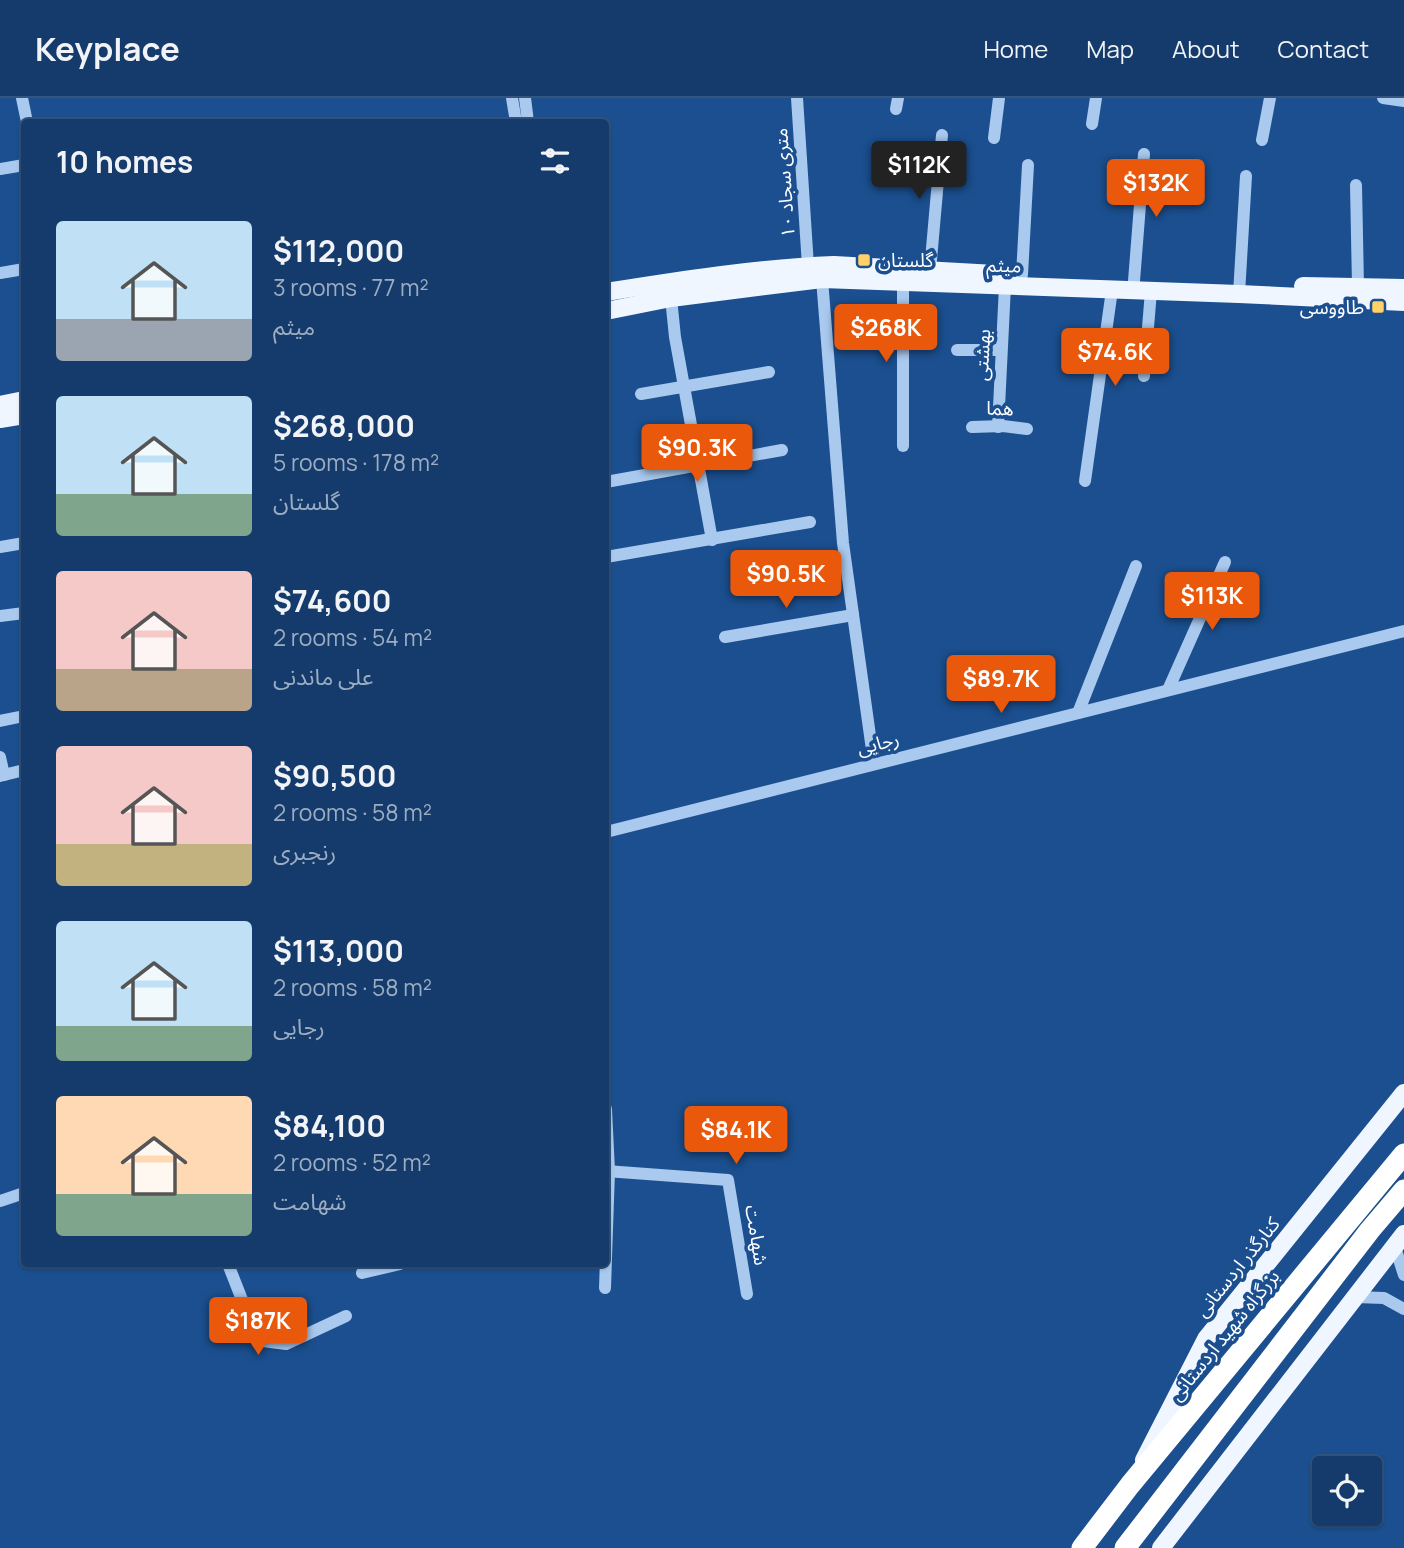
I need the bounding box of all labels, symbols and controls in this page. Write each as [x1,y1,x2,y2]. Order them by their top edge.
text: Keyplace [35,26,180,71]
text: Home [983,32,1048,65]
text: Map [1086,32,1134,65]
text: About [1172,32,1240,65]
text: Contact [1278,32,1369,65]
street label: ۱۰ متری سجاد [767,127,801,239]
text: 10 homes [56,141,193,182]
pin: $112K [870,141,968,201]
icon: filters [536,142,574,180]
text: $112K [887,148,951,180]
pin: $132K [1107,159,1205,219]
text: $132K [1123,166,1189,198]
text: $112,000 [273,230,404,271]
place label: گلستان [878,247,934,273]
icon: home [112,249,196,333]
street label: میثم [986,251,1022,281]
marker: گلستان [856,252,872,268]
text: 3 rooms · 77 m² [273,271,429,303]
place label: طاووسی [1300,294,1364,320]
marker: طاووسی [1370,299,1386,315]
pin: $268K [837,304,935,364]
text: میثم [273,310,315,342]
text: $268K [850,311,922,343]
street label: بهشتی [968,328,996,382]
pin: $74.6K [1058,328,1172,388]
text: $74.6K [1077,335,1153,367]
street label: هما [986,395,1014,421]
text: $268,000 [273,405,415,446]
icon: home [112,424,196,508]
pin: $90.3K [640,424,754,484]
text: $90.3K [657,431,737,463]
text: 5 rooms · 178 m² [273,446,439,478]
text: گلستان [273,485,340,517]
pin: $90.5K [729,550,843,610]
text: $90.5K [746,557,826,589]
pin: $113K [1163,573,1261,632]
text: $113K [1181,579,1243,611]
text: $74,600 [273,580,392,621]
icon: home [112,599,196,683]
text: 2 rooms · 54 m² [273,621,432,653]
pin: $89.7K [944,656,1058,715]
text: علی ماندنی [273,660,373,692]
text: $89.7K [963,662,1039,694]
street label: رجایی [854,725,902,761]
text: $90,500 [273,755,396,796]
icon: home [112,774,196,858]
text: 2 rooms · 58 m² [273,796,432,828]
text: رنجبری [273,835,336,867]
text: $113,000 [273,930,404,971]
icon: home [112,949,196,1033]
text: 2 rooms · 58 m² [273,971,432,1003]
text: رجایی [273,1010,325,1042]
text: $84,100 [273,1105,386,1146]
pin: $84.1K [679,1107,793,1166]
text: $84.1K [700,1113,772,1145]
icon: home [112,1124,196,1208]
text: 2 rooms · 52 m² [273,1146,431,1178]
text: شهامت [273,1185,347,1217]
street label: شهامت [739,1203,775,1267]
street label: کنارگذر اردستانی [1189,1211,1286,1322]
street label: بزرگراه شهید اردستانی [1163,1264,1285,1406]
pin: $187K [209,1298,307,1357]
text: $187K [225,1304,291,1336]
map controls [1312,1456,1382,1526]
button: locate [1312,1456,1382,1526]

